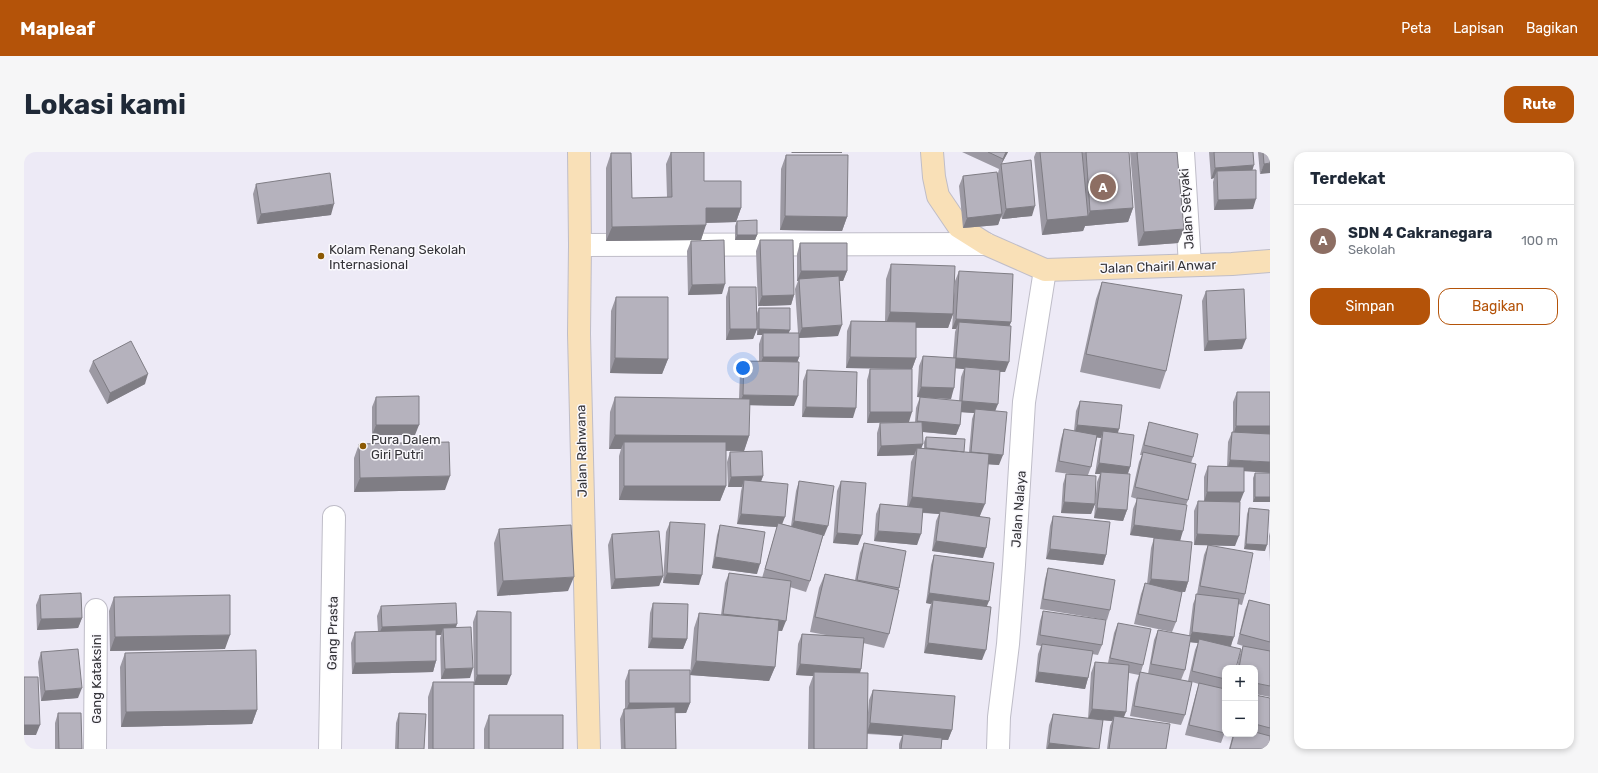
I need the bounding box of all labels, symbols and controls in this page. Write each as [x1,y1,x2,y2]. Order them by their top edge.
text: Mapleaf [20,17,95,40]
text: Peta [1401,20,1431,37]
text: Lapisan [1453,20,1504,37]
text: Bagikan [1526,20,1578,37]
button: Rute [1504,86,1574,123]
text: Lokasi kami [24,88,186,121]
street label: Jalan Setyaki [1176,168,1197,250]
text: Terdekat [1310,168,1385,188]
pin: A [1090,172,1116,202]
text: SDN 4 Cakranegara [1348,224,1492,242]
text: A [1318,233,1328,248]
text: 100 m [1521,233,1558,248]
place label: Kolam Renang Sekolah Internasional [329,242,466,272]
text: Sekolah [1348,242,1395,257]
marker: Kolam Renang Sekolah Internasional [316,251,326,261]
street label: Jalan Chairil Anwar [1099,257,1217,276]
button: Simpan [1310,288,1430,325]
button: Bagikan [1438,288,1558,325]
your location [733,358,753,378]
street label: Jalan Rahwana [573,404,590,497]
place label: Pura Dalem Giri Putri [371,432,441,462]
marker: Pura Dalem Giri Putri [358,441,368,451]
street label: Jalan Nalaya [1008,470,1029,548]
street label: Gang Prasta [324,596,342,670]
street label: Gang Kataksini [89,634,105,724]
map controls [1222,665,1258,737]
button: + [1222,665,1258,701]
button: − [1222,701,1258,737]

